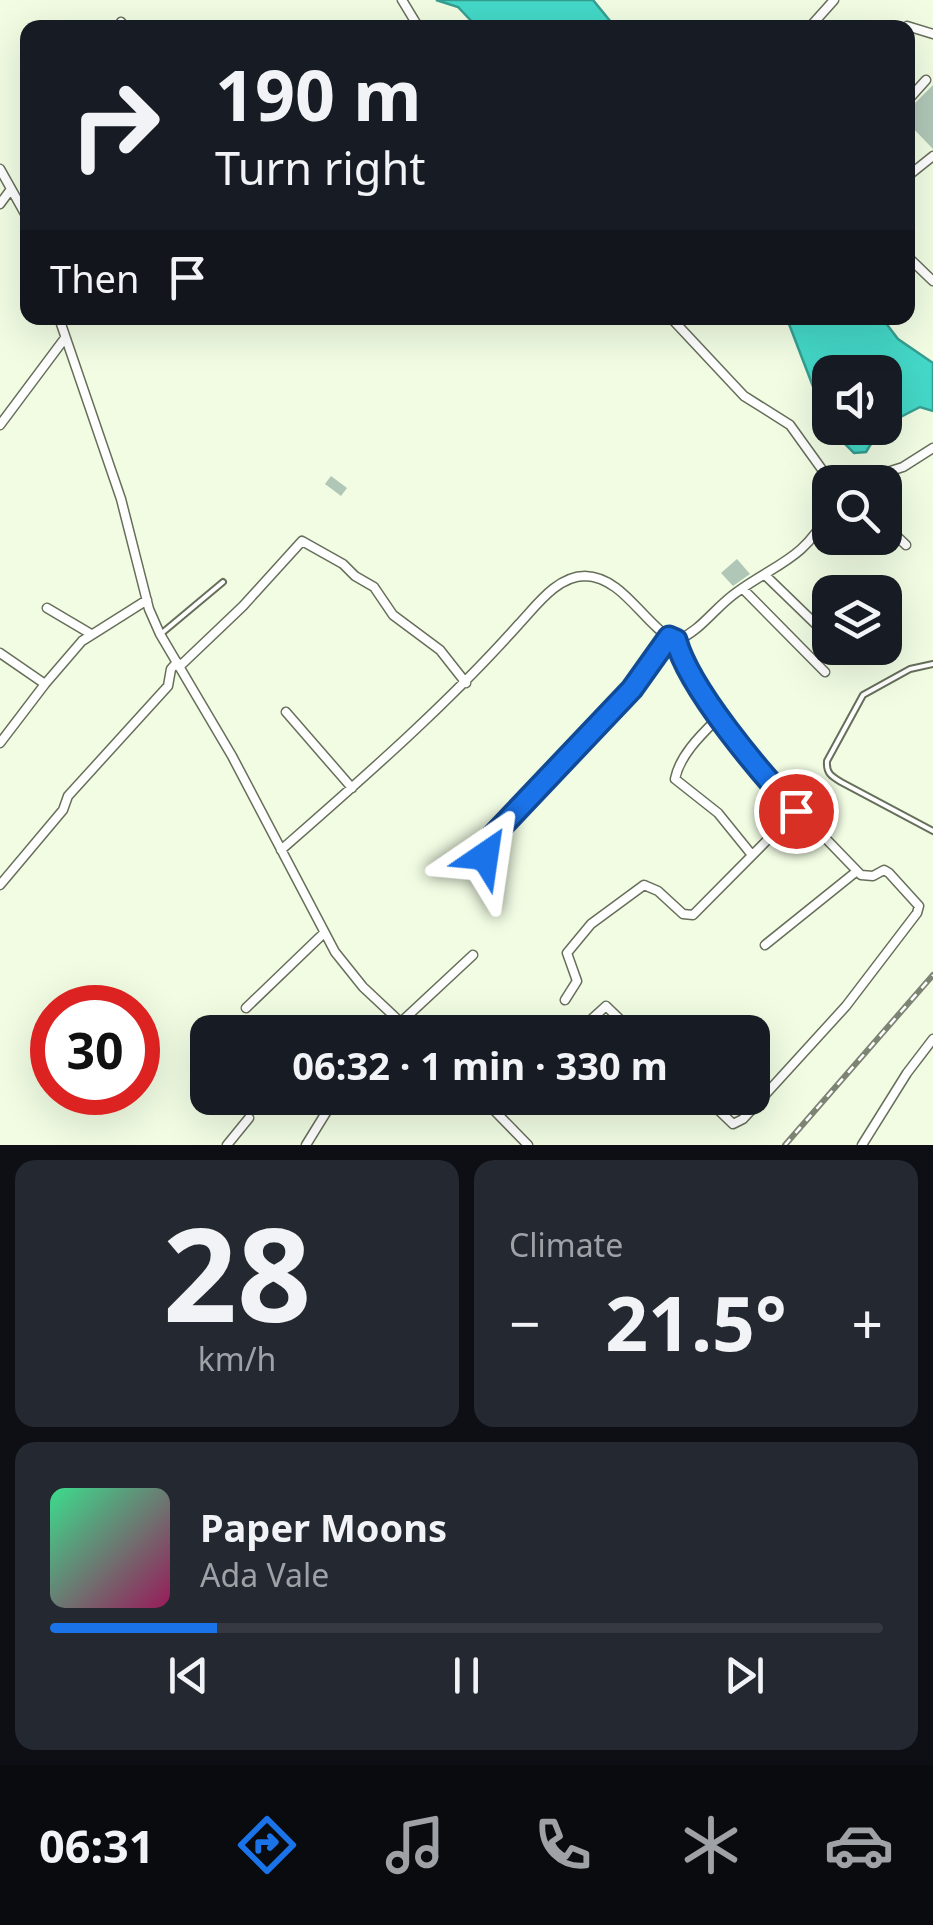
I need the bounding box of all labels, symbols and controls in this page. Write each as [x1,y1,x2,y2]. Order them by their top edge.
text: 190 m [215,46,422,142]
icon: right [50,60,180,190]
text: Turn right [215,137,426,198]
icon: arrive [160,250,215,305]
text: Then [50,252,140,304]
map controls [812,355,902,665]
button: sound [812,355,902,445]
button: search [812,465,902,555]
button: layers [812,575,902,665]
pin [754,769,839,854]
icon: arrive [769,784,824,839]
position arrow [433,804,537,908]
speed limit sign: 30 [30,985,160,1115]
text: 06:32 · 1 min · 330 m [292,1039,668,1091]
text: 28 [163,1183,311,1360]
text: Climate [509,1223,623,1266]
text: 21.5° [605,1271,787,1373]
text: − [509,1285,540,1360]
text: + [852,1285,883,1360]
text: km/h [198,1337,276,1380]
text: Paper Moons [200,1501,447,1553]
text: Ada Vale [200,1553,329,1596]
icon: previous [161,1648,216,1703]
icon: pause [439,1648,494,1703]
icon: next [717,1648,772,1703]
icon: directions [232,1810,302,1880]
icon: music [380,1810,450,1880]
icon: phone [528,1810,598,1880]
icon: climate [676,1810,746,1880]
icon: car [824,1810,894,1880]
text: 06:31 [39,1815,155,1876]

